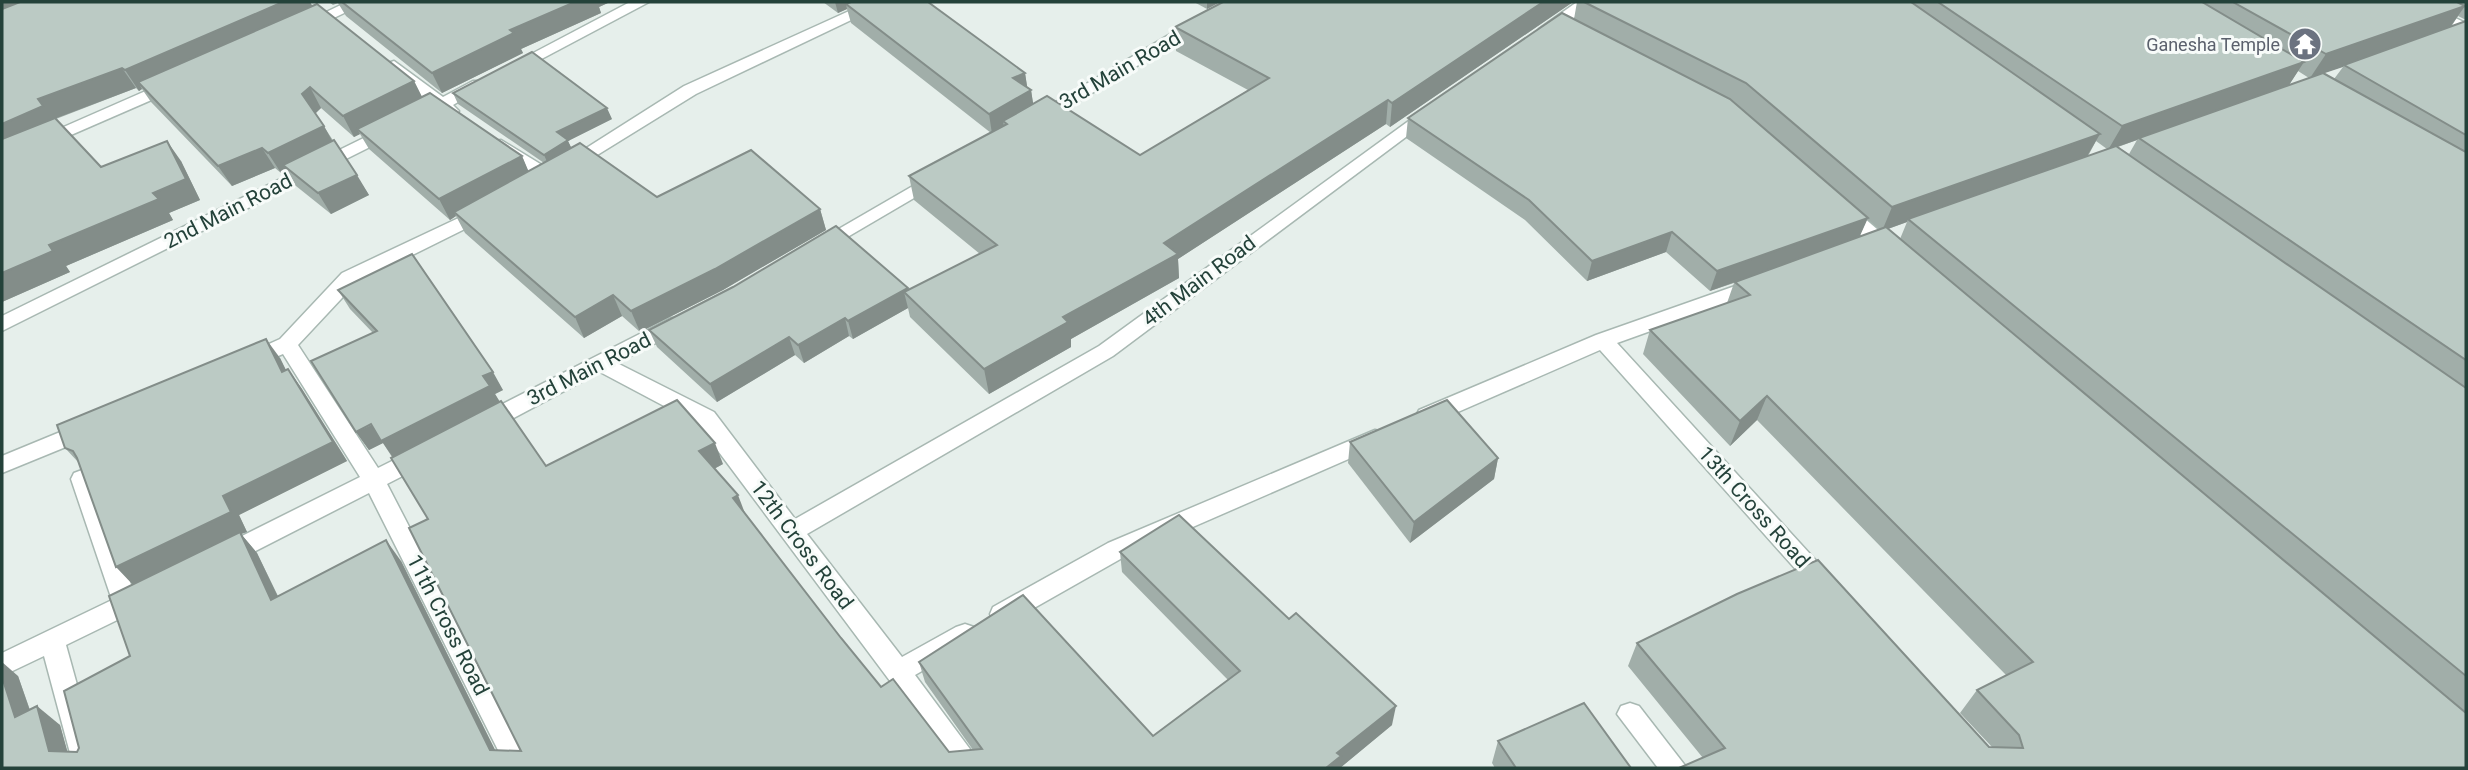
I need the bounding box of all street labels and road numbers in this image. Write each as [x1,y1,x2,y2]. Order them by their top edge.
street label: 3rd Main Road [1055,26,1185,114]
street label: 2nd Main Road [160,168,296,254]
street label: 4th Main Road [1138,231,1260,331]
street label: 3rd Main Road [523,328,655,410]
street label: 13th Cross Road [1693,441,1815,573]
street label: 12th Cross Road [746,476,858,614]
street label: 11th Cross Road [402,551,494,699]

